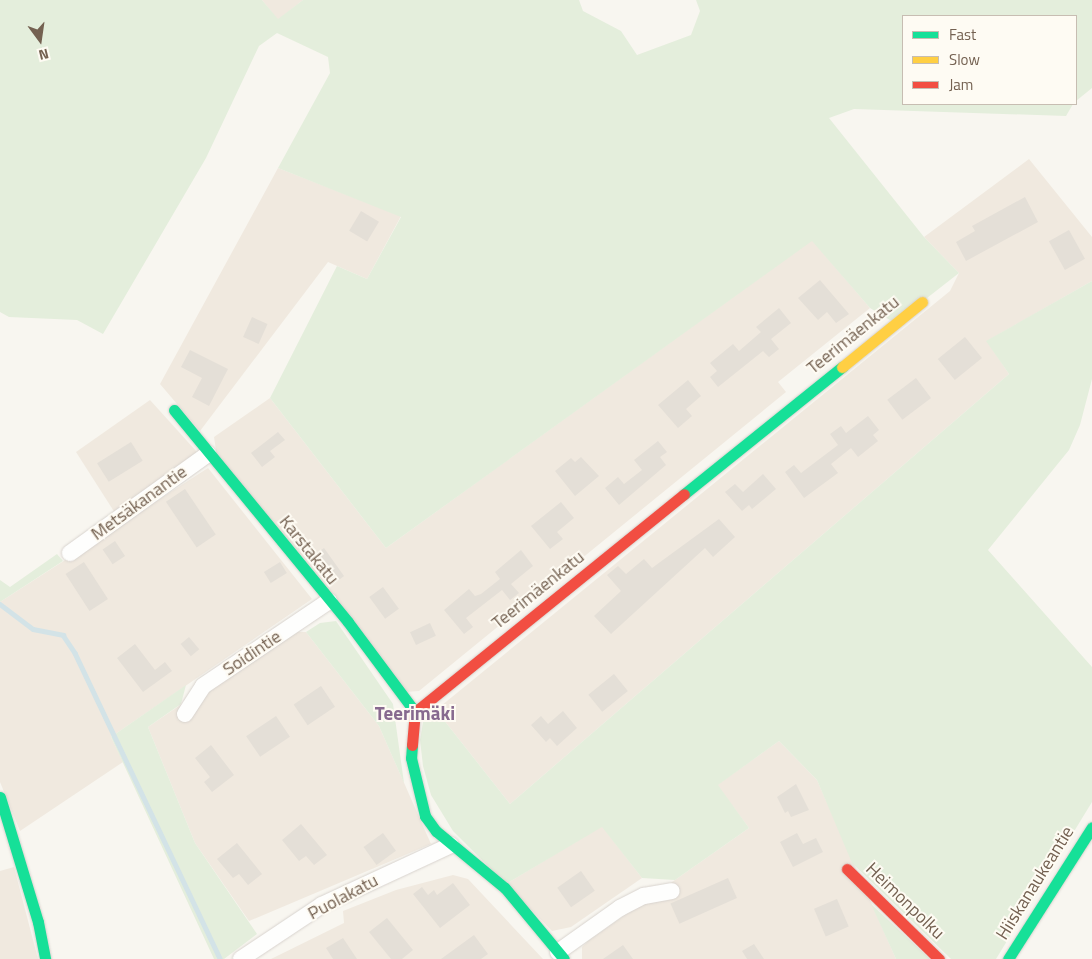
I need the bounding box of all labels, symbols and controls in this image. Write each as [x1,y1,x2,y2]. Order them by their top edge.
north arrow [15,15,65,65]
legend [902,15,1077,105]
text: Fast [949,23,976,46]
text: N [37,44,51,66]
text: Slow [949,48,980,71]
text: Jam [949,73,973,96]
street label: Teerimäenkatu [803,291,903,379]
street label: Metsäkanantie [87,461,191,545]
street label: Karstakatu [275,511,343,589]
street label: Teerimäenkatu [488,546,588,634]
street label: Soidintie [219,626,285,680]
district label: Teerimäki [375,702,455,724]
street label: Hiiskanaukeantie [991,822,1079,944]
street label: Heimonpolku [861,858,949,944]
street label: Puolakatu [304,870,382,924]

